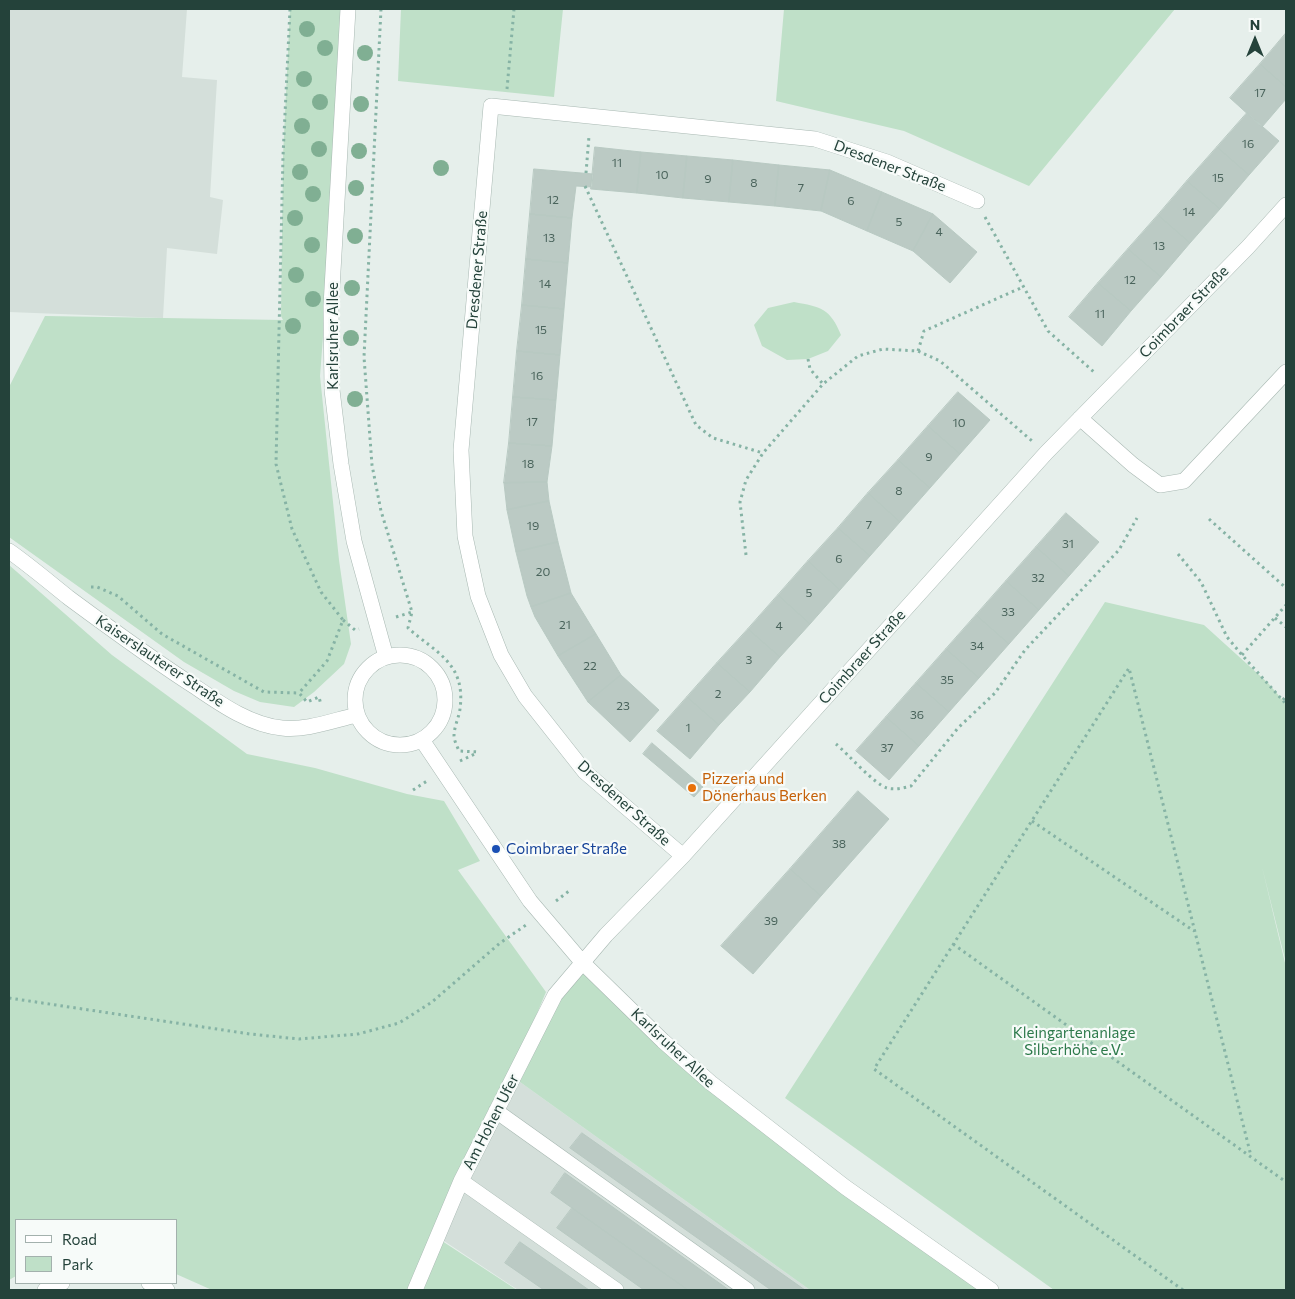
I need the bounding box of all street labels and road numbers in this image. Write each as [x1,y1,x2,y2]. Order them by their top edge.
street label: Dresdener Straße [831,136,949,196]
street label: Dresdener Straße [463,210,491,330]
street label: Coimbraer Straße [1135,262,1233,362]
street label: Karlsruher Allee [324,282,342,390]
street label: Coimbraer Straße [815,606,909,708]
street label: Kaiserslauterer Straße [92,611,228,711]
street label: Dresdener Straße [574,757,674,849]
street label: Karlsruher Allee [627,1005,719,1091]
street label: Am Hohen Ufer [459,1071,523,1173]

